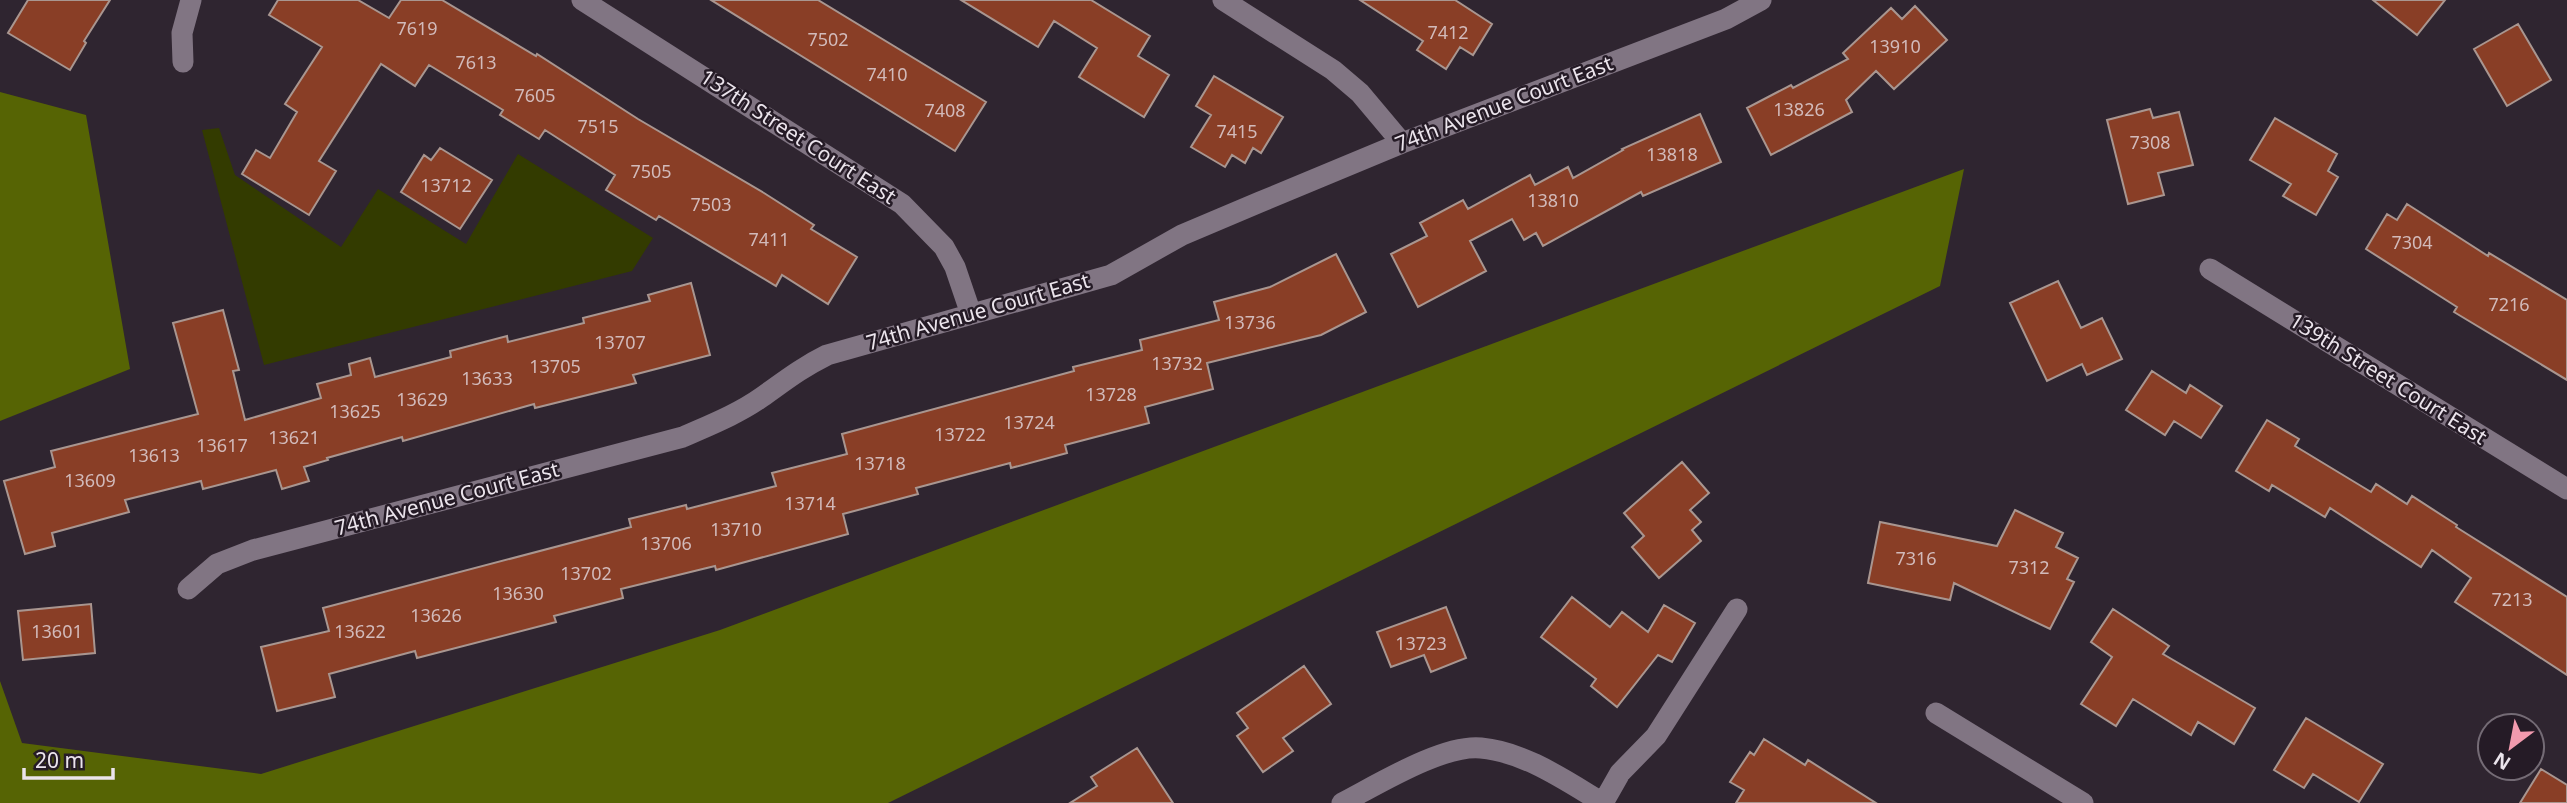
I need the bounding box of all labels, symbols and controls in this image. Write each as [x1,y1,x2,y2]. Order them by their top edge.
house number: 7619 [396,16,438,40]
house number: 7412 [1427,20,1469,44]
house number: 7502 [807,27,849,51]
house number: 13910 [1869,34,1921,58]
street label: 74th Avenue Court East [1391,48,1617,158]
house number: 7613 [455,50,497,74]
street label: 137th Street Court East [695,62,902,210]
house number: 7410 [866,62,908,86]
house number: 7605 [514,83,556,107]
house number: 13826 [1773,97,1825,121]
house number: 7408 [924,98,966,122]
house number: 7515 [577,114,619,138]
house number: 7415 [1216,119,1258,143]
house number: 7308 [2129,130,2171,154]
house number: 13818 [1646,142,1698,166]
house number: 7505 [630,159,672,183]
house number: 13712 [420,173,472,197]
house number: 13810 [1527,188,1579,212]
house number: 7503 [690,192,732,216]
house number: 7411 [748,227,790,251]
house number: 7304 [2391,230,2433,254]
street label: 74th Avenue Court East [863,266,1093,356]
house number: 7216 [2488,292,2530,316]
street label: 139th Street Court East [2284,306,2493,451]
house number: 13736 [1224,310,1276,334]
house number: 13707 [594,330,646,354]
house number: 13732 [1151,351,1203,375]
house number: 13705 [529,354,581,378]
house number: 13633 [461,366,513,390]
house number: 13728 [1085,382,1137,406]
house number: 13629 [396,387,448,411]
house number: 13625 [329,399,381,423]
house number: 13724 [1003,410,1055,434]
house number: 13722 [934,422,986,446]
house number: 13621 [268,425,320,449]
house number: 13617 [196,433,248,457]
house number: 13613 [128,443,180,467]
house number: 13718 [854,451,906,475]
street label: 74th Avenue Court East [332,455,562,541]
house number: 13609 [64,468,116,492]
house number: 13714 [784,491,836,515]
house number: 13710 [710,517,762,541]
house number: 13706 [640,531,692,555]
house number: 7316 [1895,546,1937,570]
house number: 7312 [2008,555,2050,579]
house number: 13702 [560,561,612,585]
house number: 13630 [492,581,544,605]
house number: 7213 [2491,587,2533,611]
house number: 13626 [410,603,462,627]
house number: 13601 [31,619,83,643]
house number: 13622 [334,619,386,643]
house number: 13723 [1395,631,1447,655]
north arrow [2476,712,2546,782]
scale bar [24,736,114,780]
text: 20 m [35,746,84,774]
text: N [2489,746,2515,777]

